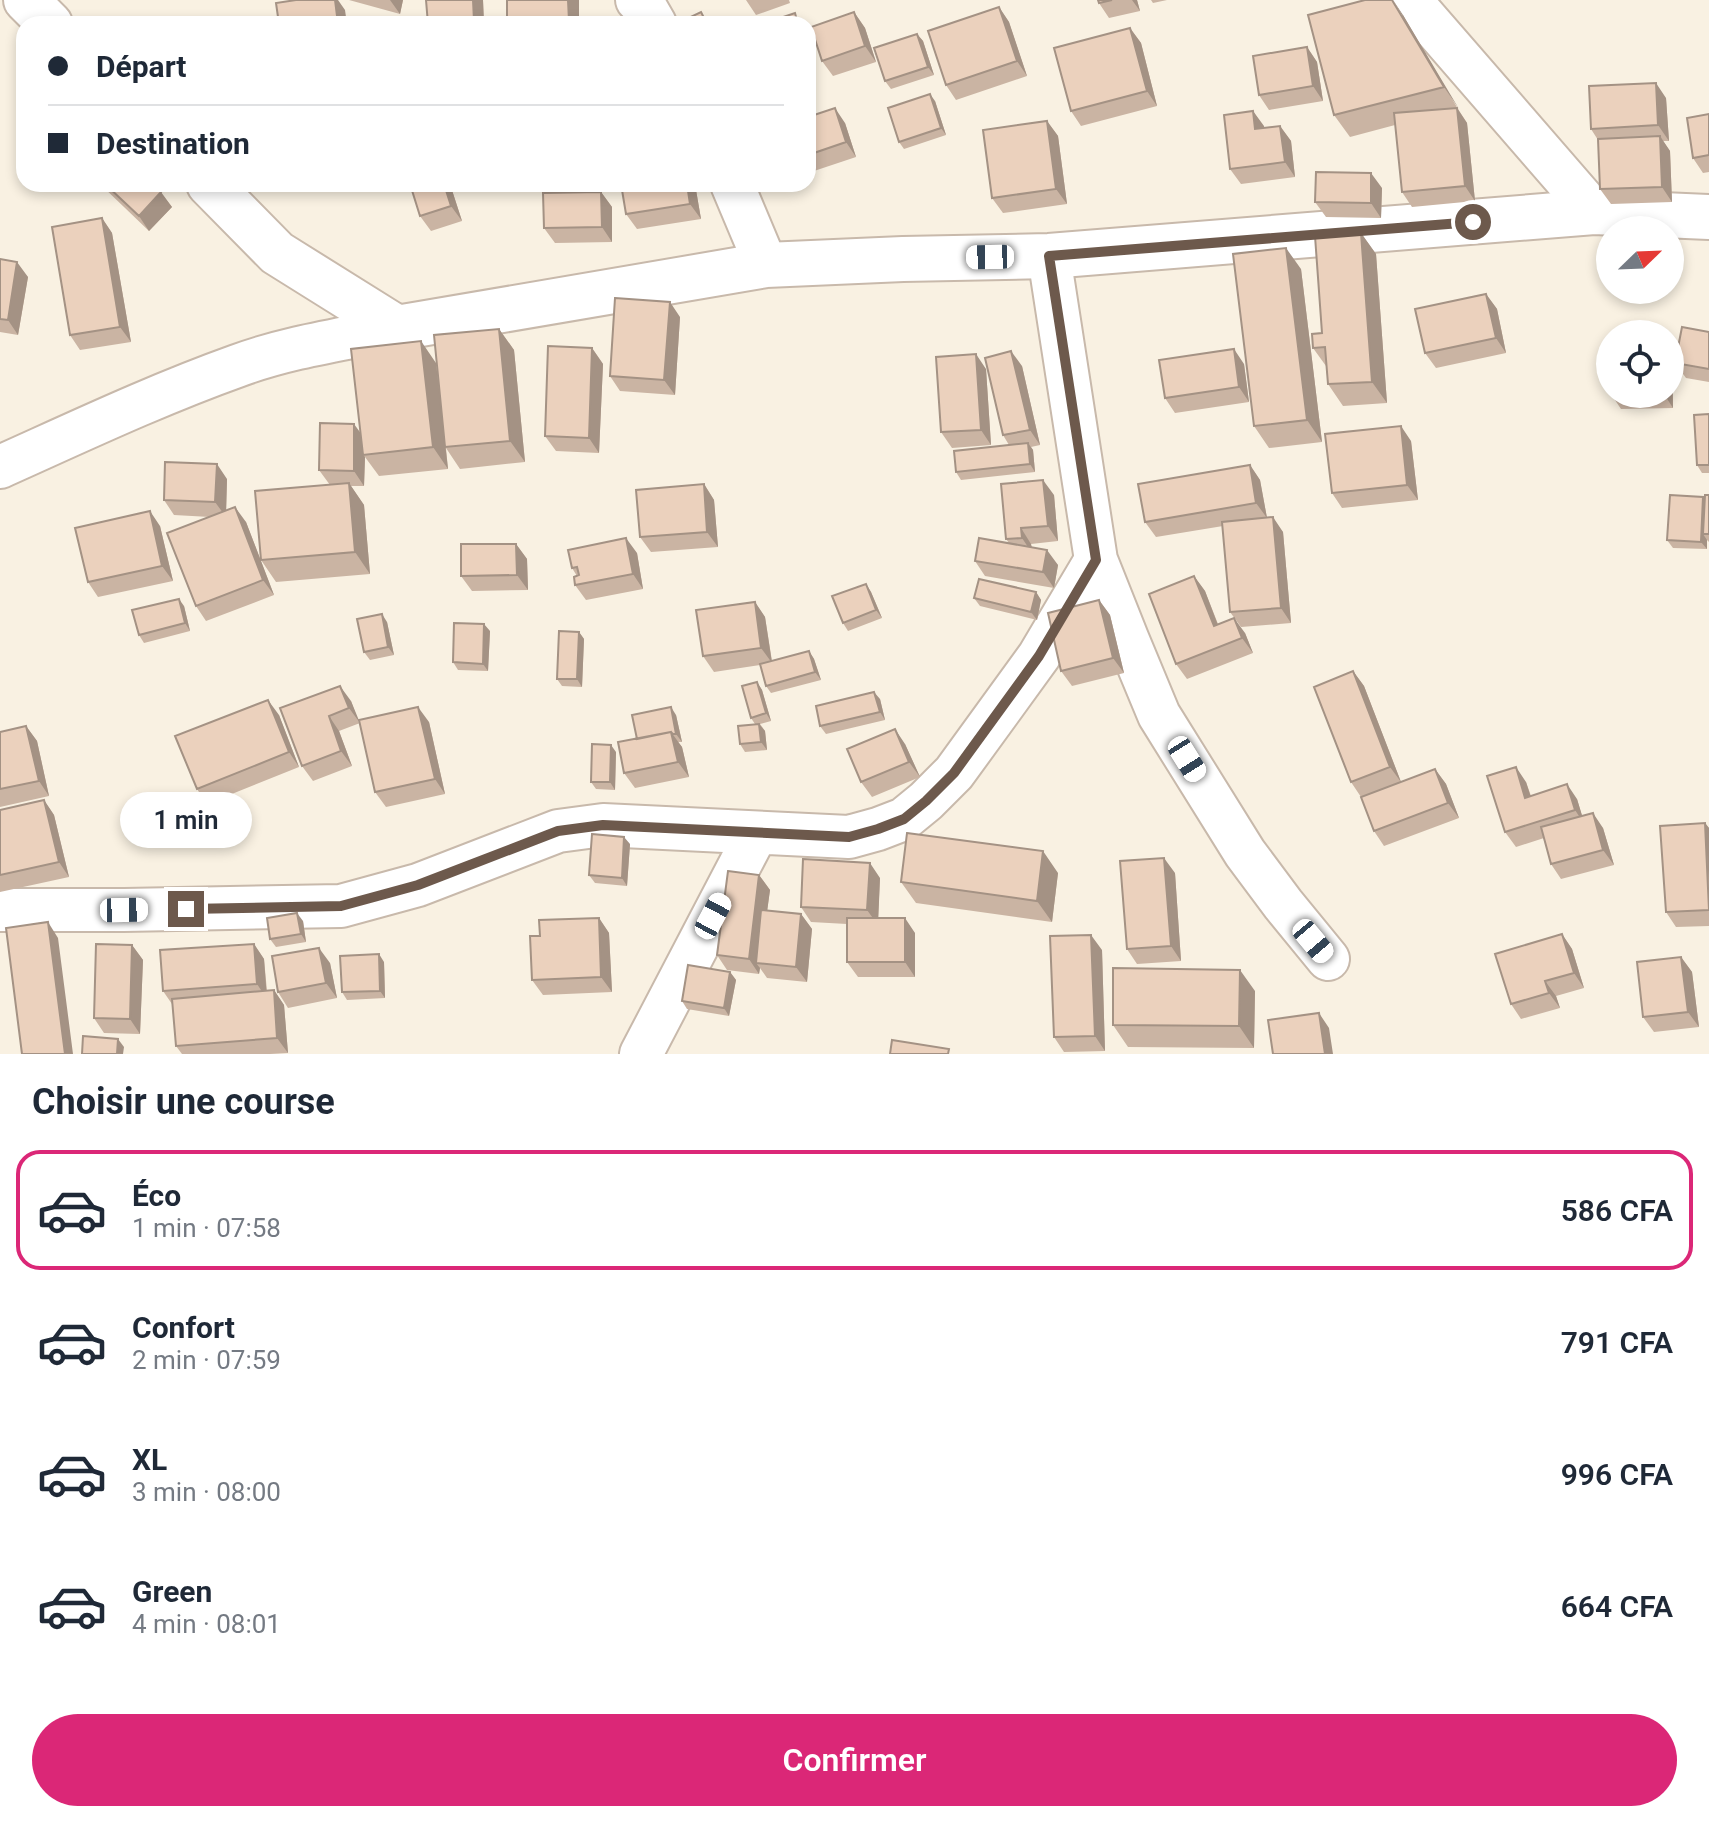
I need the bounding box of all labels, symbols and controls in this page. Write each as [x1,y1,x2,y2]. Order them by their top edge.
text: Départ [96,49,187,84]
text: Destination [96,126,250,161]
route start [1455,204,1491,240]
north arrow [1596,216,1684,304]
map controls [1596,216,1684,408]
car [966,245,1014,269]
button: locate [1596,320,1684,408]
car [1164,732,1210,786]
callout: 1 min [120,793,252,849]
text: 1 min [153,805,219,835]
car [691,889,735,943]
route end [168,891,204,927]
car [100,898,148,922]
car [1288,915,1338,967]
text: Choisir une course [32,1081,335,1123]
icon: car [36,1174,108,1246]
text: Éco [132,1178,181,1213]
text: 586 CFA [1561,1193,1673,1228]
text: 1 min · 07:58 [132,1213,281,1243]
icon: car [36,1306,108,1378]
text: Confort [132,1310,235,1345]
text: 791 CFA [1561,1325,1673,1360]
text: 2 min · 07:59 [132,1345,281,1375]
icon: car [36,1438,108,1510]
text: XL [132,1442,167,1477]
text: 996 CFA [1561,1457,1673,1492]
text: 3 min · 08:00 [132,1477,281,1507]
icon: car [36,1570,108,1642]
text: Green [132,1574,212,1609]
text: 664 CFA [1561,1589,1673,1624]
text: 4 min · 08:01 [132,1609,281,1639]
button: Confirmer [32,1714,1677,1806]

